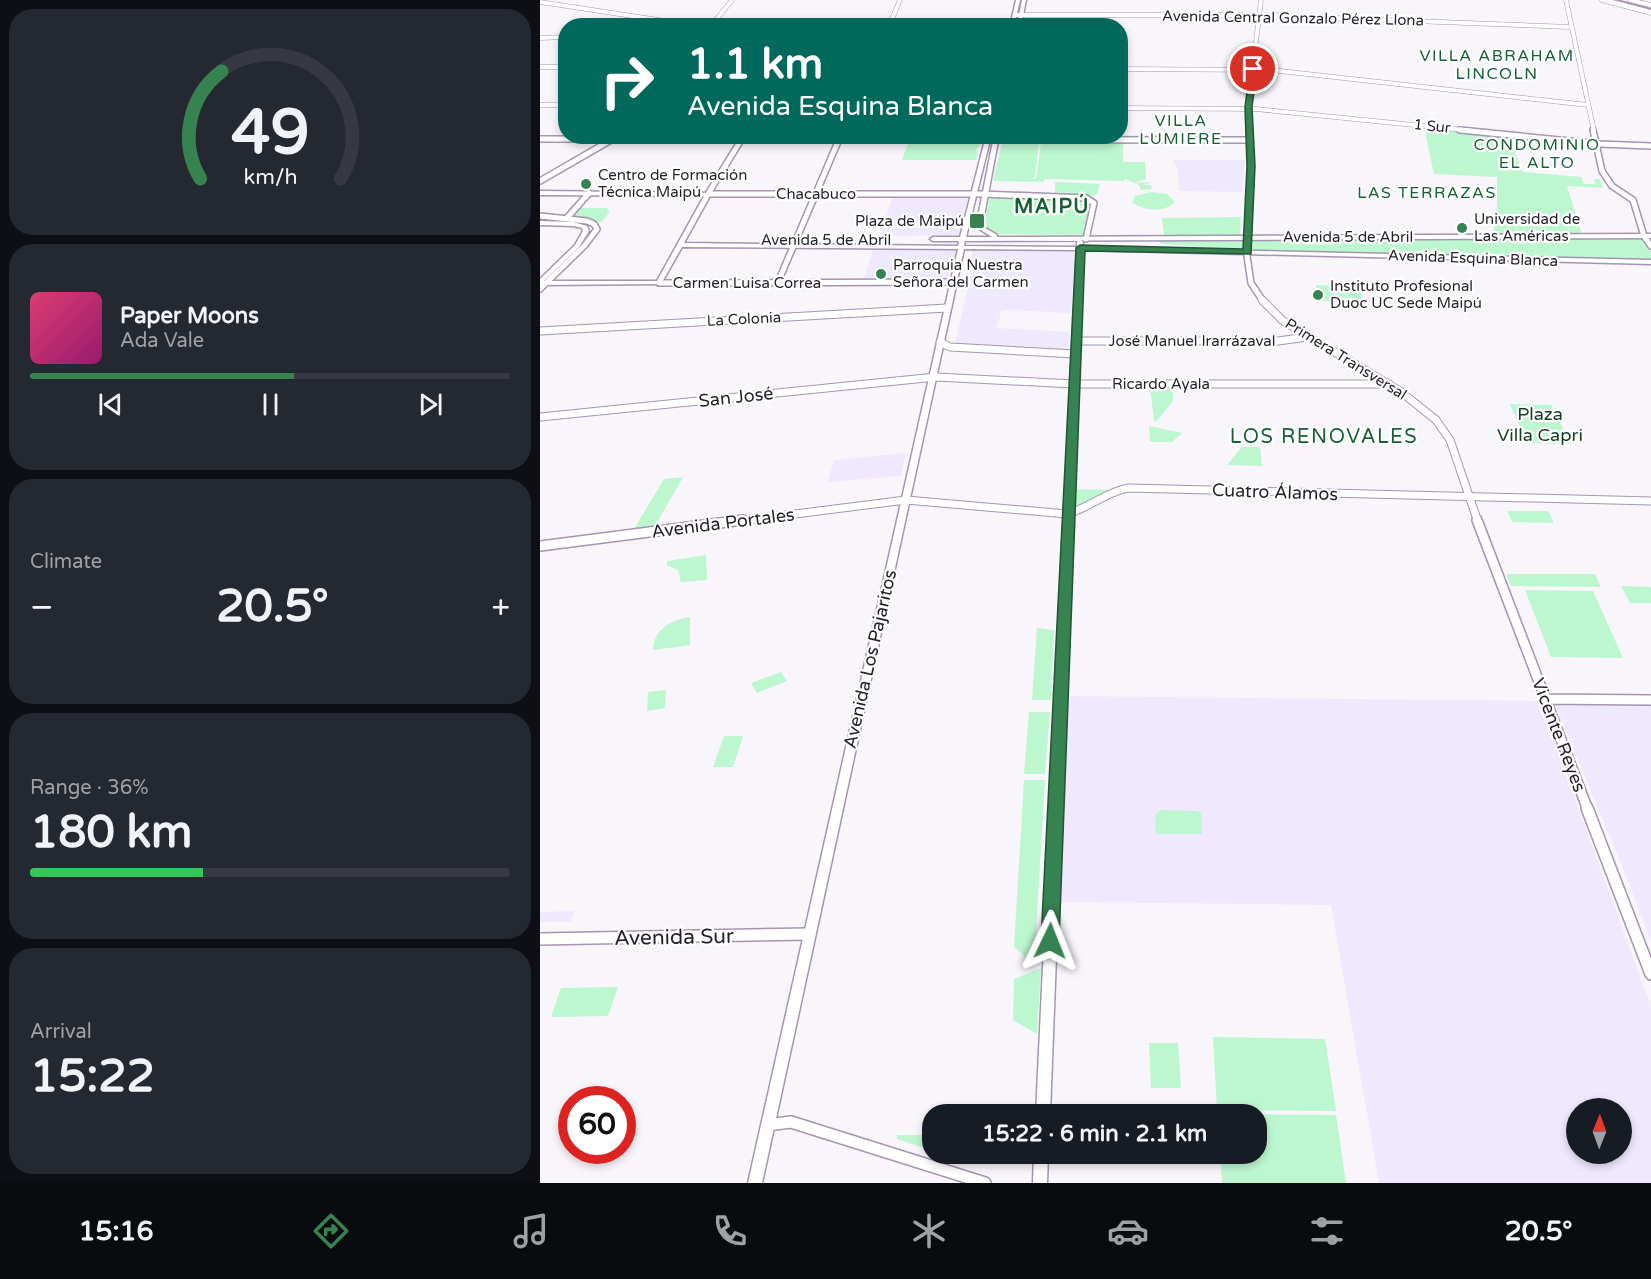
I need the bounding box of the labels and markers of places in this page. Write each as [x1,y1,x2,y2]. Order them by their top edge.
pin [1227,43,1278,94]
place label: Centro de Formación Técnica Maipú [598,166,747,201]
marker: Centro de Formación Técnica Maipú [579,177,593,191]
place label: Universidad de Las Américas [1474,210,1580,245]
place label: Plaza de Maipú [855,212,964,230]
marker: Plaza de Maipú [968,212,986,230]
marker: Universidad de Las Américas [1455,221,1469,235]
place label: Parroquia Nuestra Señora del Carmen [893,256,1029,291]
marker: Parroquia Nuestra Señora del Carmen [874,267,888,281]
place label: Instituto Profesional Duoc UC Sede Maipú [1330,277,1482,312]
marker: Instituto Profesional Duoc UC Sede Maipú [1311,288,1325,302]

